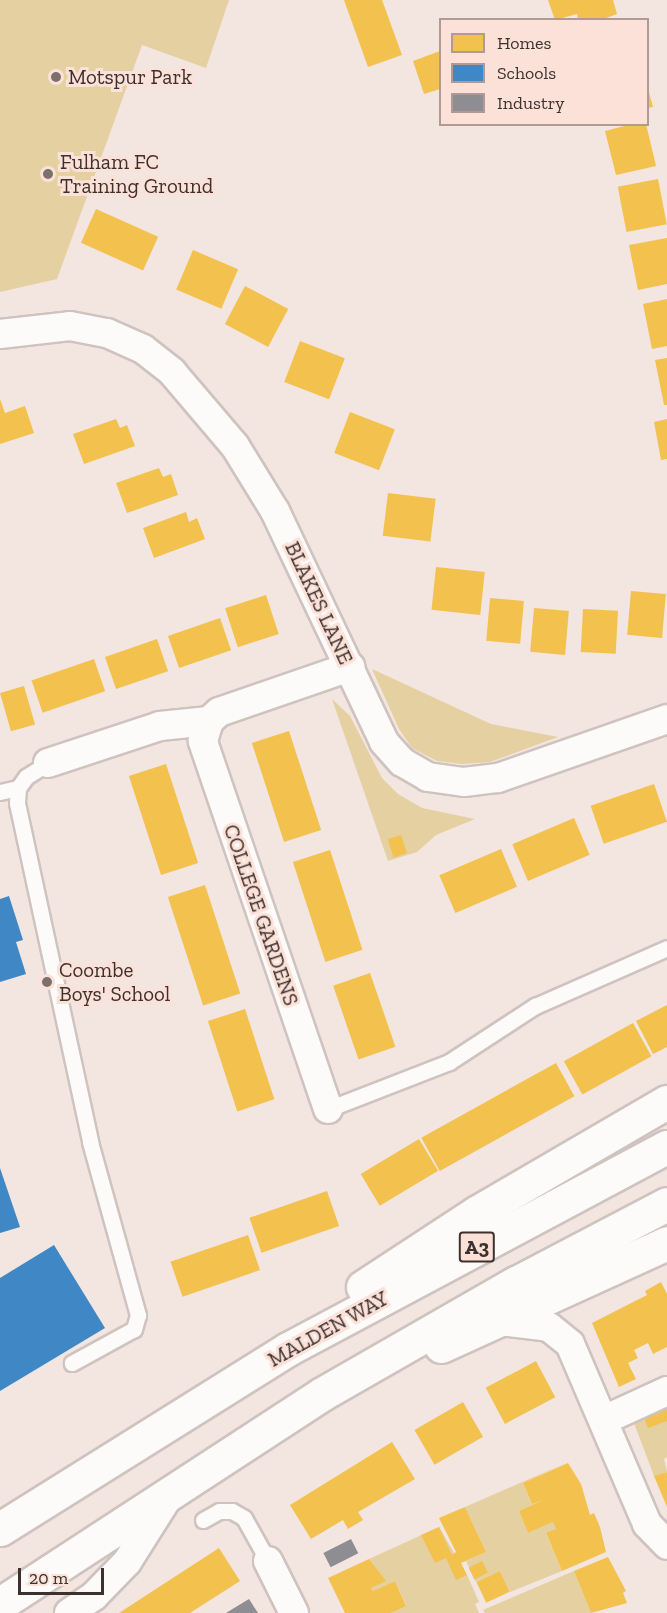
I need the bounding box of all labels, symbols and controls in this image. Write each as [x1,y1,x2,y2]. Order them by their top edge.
legend [439,18,649,126]
text: Homes [497,32,551,54]
text: Schools [497,62,556,84]
place label: Motspur Park [68,64,192,90]
marker: Motspur Park [49,70,63,84]
text: Industry [497,92,564,114]
place label: Fulham FC Training Ground [60,149,213,199]
marker: Fulham FC Training Ground [41,167,55,181]
street label: BLAKES LANE [280,538,358,668]
street label: COLLEGE GARDENS [218,821,304,1009]
place label: Coombe Boys' School [59,957,170,1007]
marker: Coombe Boys' School [40,975,54,989]
road number: A3 [458,1230,496,1264]
street label: MALDEN WAY [263,1285,393,1373]
scale bar [21,1556,106,1594]
text: 20 m [29,1567,68,1589]

